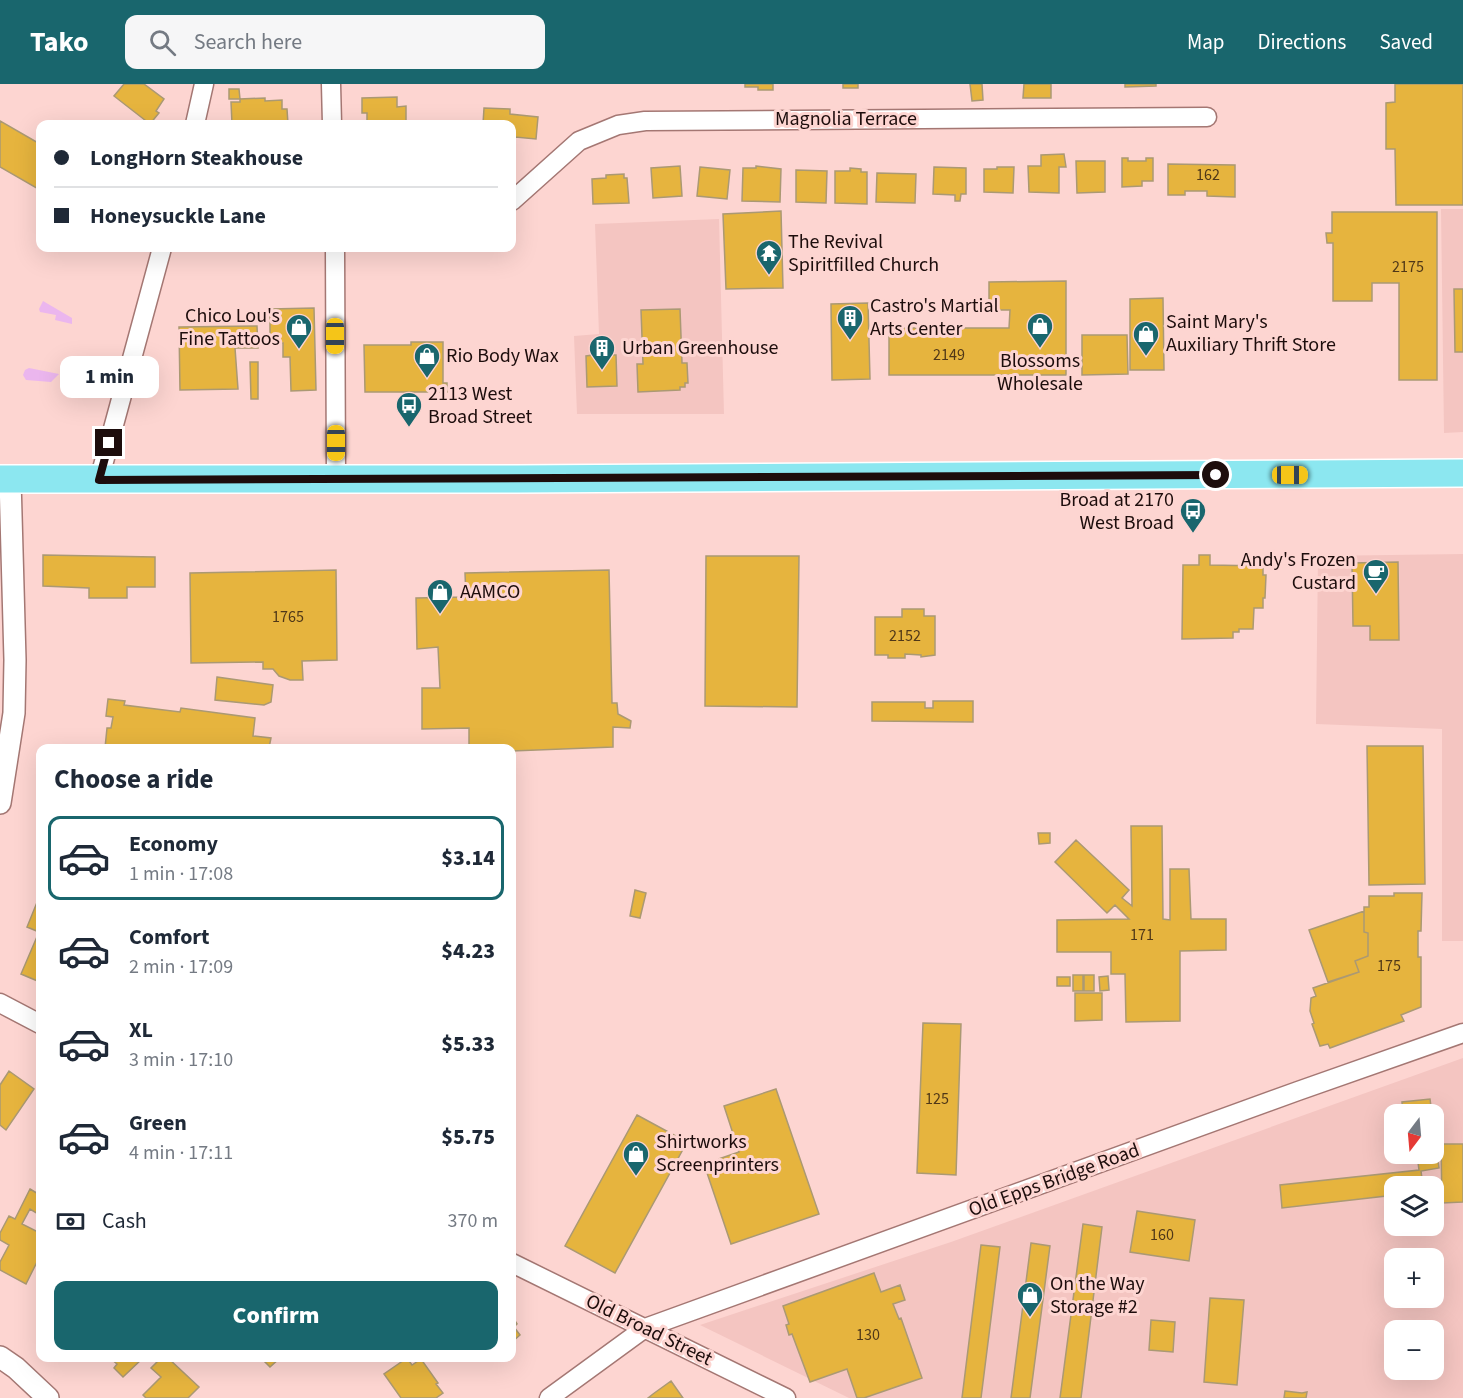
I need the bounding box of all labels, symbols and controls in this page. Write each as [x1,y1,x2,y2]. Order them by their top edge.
search box [125,15,545,69]
text: Tako [30,22,89,62]
icon: search [146,26,179,59]
text: Search here [194,26,302,58]
text: Map [1187,27,1225,57]
text: Directions [1258,27,1346,57]
text: Saved [1379,27,1433,57]
street label: Magnolia Terrace [775,105,917,133]
text: LongHorn Steakhouse [90,142,303,174]
house number: 162 [1196,164,1220,186]
text: Honeysuckle Lane [90,200,266,232]
place label: The Revival Spiritfilled Church [788,228,939,279]
temple icon: The Revival Spiritfilled Church [754,238,784,276]
house number: 2175 [1392,256,1424,278]
place label: Castro's Martial Arts Center [870,292,999,343]
place label: Chico Lou's Fine Tattoos [178,302,280,353]
building icon: Castro's Martial Arts Center [835,303,865,341]
place label: Saint Mary's Auxiliary Thrift Store [1166,308,1336,359]
shop icon: Blossoms Wholesale [1025,311,1055,349]
shop icon: Chico Lou's Fine Tattoos [284,312,314,350]
car [326,318,344,354]
shop icon: Saint Mary's Auxiliary Thrift Store [1131,319,1161,357]
building icon: Urban Greenhouse [587,333,617,371]
place label: Urban Greenhouse [622,334,778,362]
shop icon: Rio Body Wax [412,341,442,379]
place label: Rio Body Wax [446,342,559,370]
house number: 2149 [933,344,965,366]
place label: Blossoms Wholesale [997,347,1083,398]
callout: 1 min [60,356,158,398]
text: 1 min [85,363,134,391]
place label: 2113 West Broad Street [428,380,533,431]
bus stop icon: 2113 West Broad Street [394,390,424,428]
car [327,425,345,461]
route end [95,429,122,456]
route start [1202,461,1229,488]
car [1272,466,1308,484]
place label: Broad at 2170 West Broad [1059,486,1174,537]
bus stop icon: Broad at 2170 West Broad [1178,496,1208,534]
place label: Andy's Frozen Custard [1241,546,1356,597]
cafe icon: Andy's Frozen Custard [1361,557,1391,595]
shop icon: AAMCO [425,577,455,615]
place label: AAMCO [460,578,520,606]
house number: 1765 [272,606,304,628]
house number: 2152 [889,625,921,647]
text: Choose a ride [54,760,214,799]
text: Economy [129,828,218,860]
icon: car [57,831,111,885]
text: $3.14 [441,842,495,874]
text: 1 min · 17:08 [129,860,233,888]
text: Comfort [129,921,210,953]
icon: car [57,924,111,978]
house number: 171 [1130,924,1154,946]
text: $4.23 [441,935,495,967]
text: 2 min · 17:09 [129,953,233,981]
house number: 175 [1377,955,1401,977]
text: XL [129,1014,153,1046]
icon: car [57,1017,111,1071]
text: $5.33 [441,1028,495,1060]
text: 3 min · 17:10 [129,1046,233,1074]
house number: 125 [925,1088,949,1110]
north arrow [1384,1104,1444,1164]
map controls [1384,1104,1444,1380]
text: Green [129,1107,187,1139]
icon: car [57,1110,111,1164]
text: $5.75 [441,1121,495,1153]
place label: Shirtworks Screenprinters [656,1128,779,1179]
street label: Old Epps Bridge Road [965,1136,1143,1224]
text: 4 min · 17:11 [129,1139,233,1167]
shop icon: Shirtworks Screenprinters [621,1139,651,1177]
button: layers [1384,1176,1444,1236]
icon: cash [54,1205,87,1238]
text: Cash [102,1205,147,1237]
text: 370 m [448,1207,498,1235]
house number: 160 [1150,1224,1174,1246]
button: + [1384,1248,1444,1308]
place label: On the Way Storage #2 [1050,1270,1145,1321]
shop icon: On the Way Storage #2 [1015,1280,1045,1318]
button: Confirm [54,1281,498,1350]
street label: Old Broad Street [581,1287,717,1373]
button: − [1384,1320,1444,1380]
house number: 130 [856,1324,880,1346]

